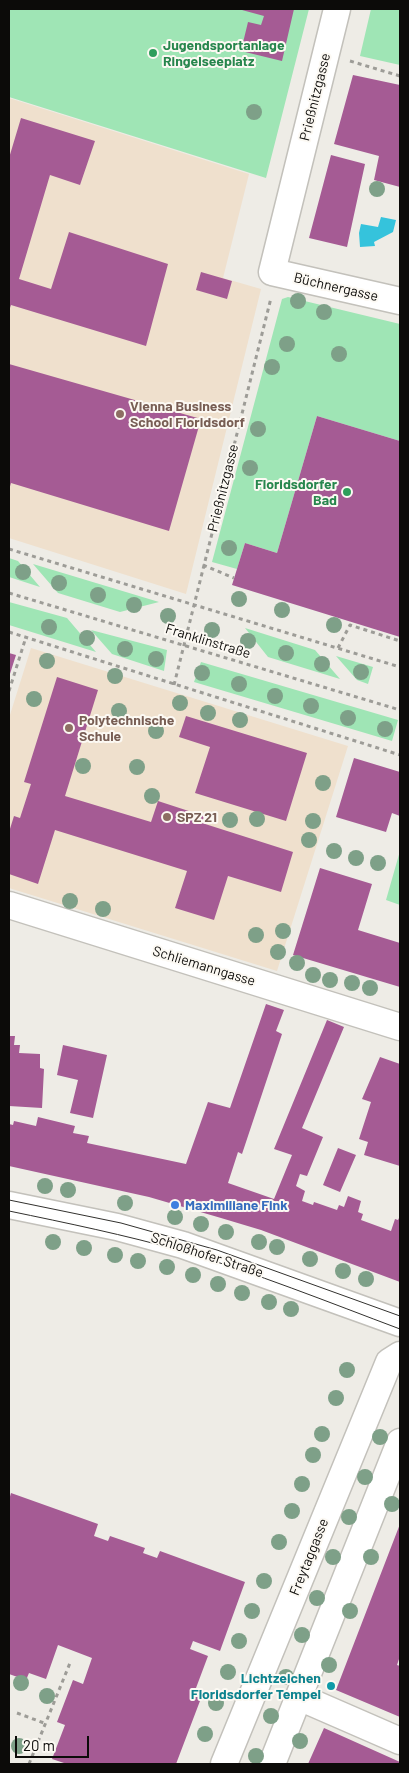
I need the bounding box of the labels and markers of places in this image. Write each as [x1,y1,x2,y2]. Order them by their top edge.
place label: Jugendsportanlage Ringelseeplatz [163,37,285,70]
marker: Jugendsportanlage Ringelseeplatz [147,47,159,59]
place label: Vienna Business School Floridsdorf [130,398,245,431]
marker: Vienna Business School Floridsdorf [114,408,126,420]
place label: Floridsdorfer Bad [255,476,337,508]
marker: Floridsdorfer Bad [341,486,353,498]
place label: Polytechnische Schule [79,712,174,744]
marker: Polytechnische Schule [63,722,75,734]
place label: SPZ 21 [177,809,217,825]
marker: SPZ 21 [161,811,173,823]
place label: Maximiliane Fink [185,1197,288,1213]
marker: Maximiliane Fink [169,1199,181,1211]
place label: Lichtzeichen Floridsdorfer Tempel [191,1670,321,1702]
marker: Lichtzeichen Floridsdorfer Tempel [325,1680,337,1692]

